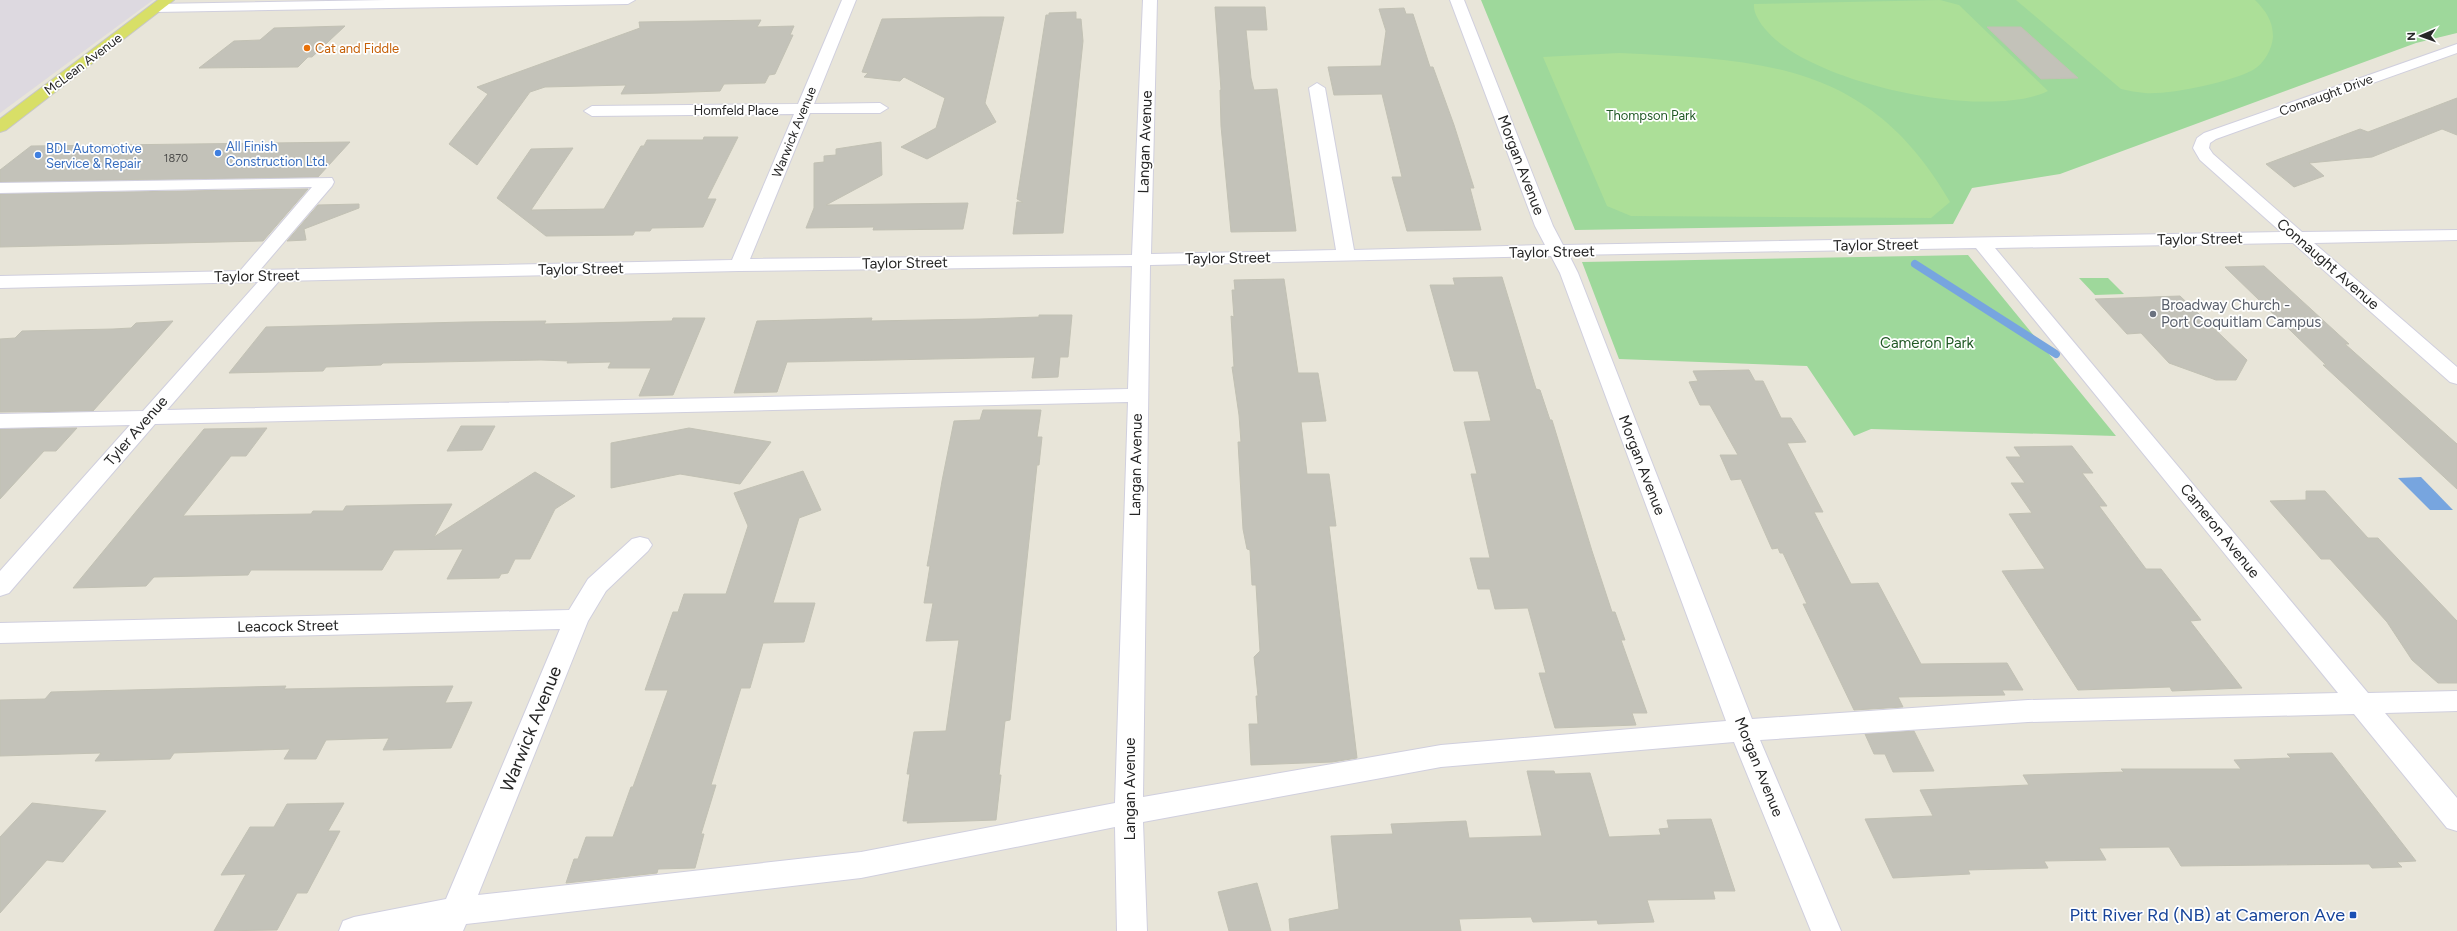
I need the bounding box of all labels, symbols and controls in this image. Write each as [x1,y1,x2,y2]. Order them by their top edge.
north arrow [2401,16,2441,56]
street label: McLean Avenue [41,30,125,98]
text: N [2405,32,2418,41]
place label: Cat and Fiddle [315,41,399,56]
marker: Cat and Fiddle [302,43,312,53]
street label: Connaught Drive [2277,71,2375,119]
street label: Warwick Avenue [769,84,819,180]
street label: Langan Avenue [1134,90,1156,194]
street label: Homfeld Place [693,103,779,118]
park label: Thompson Park [1606,108,1696,123]
street label: Morgan Avenue [1494,112,1548,218]
place label: All Finish Construction Ltd. [226,139,328,169]
place label: BDL Automotive Service & Repair [46,141,142,171]
marker: All Finish Construction Ltd. [213,148,223,158]
marker: BDL Automotive Service & Repair [33,150,43,160]
house number: 1870 [164,152,188,165]
street label: Connaught Avenue [2273,215,2383,313]
street label: Taylor Street [2157,229,2243,249]
street label: Taylor Street [1833,235,1919,255]
street label: Taylor Street [1509,242,1595,262]
street label: Taylor Street [1185,248,1271,268]
street label: Taylor Street [862,253,948,273]
street label: Taylor Street [538,259,624,279]
street label: Taylor Street [214,266,300,286]
place label: Broadway Church - Port Coquitlam Campus [2161,296,2321,331]
marker: Broadway Church - Port Coquitlam Campus [2148,309,2158,319]
park label: Cameron Park [1880,334,1975,352]
street label: Tyler Avenue [101,392,171,470]
street label: Morgan Avenue [1615,412,1669,518]
street label: Langan Avenue [1126,413,1146,517]
street label: Cameron Avenue [2177,480,2263,582]
street label: Leacock Street [237,616,339,636]
street label: Warwick Avenue [496,663,566,795]
street label: Morgan Avenue [1731,715,1787,819]
street label: Langan Avenue [1121,737,1139,841]
place label: Pitt River Rd (NB) at Cameron Ave [2069,904,2345,926]
marker: Pitt River Rd (NB) at Cameron Ave [2348,910,2358,920]

